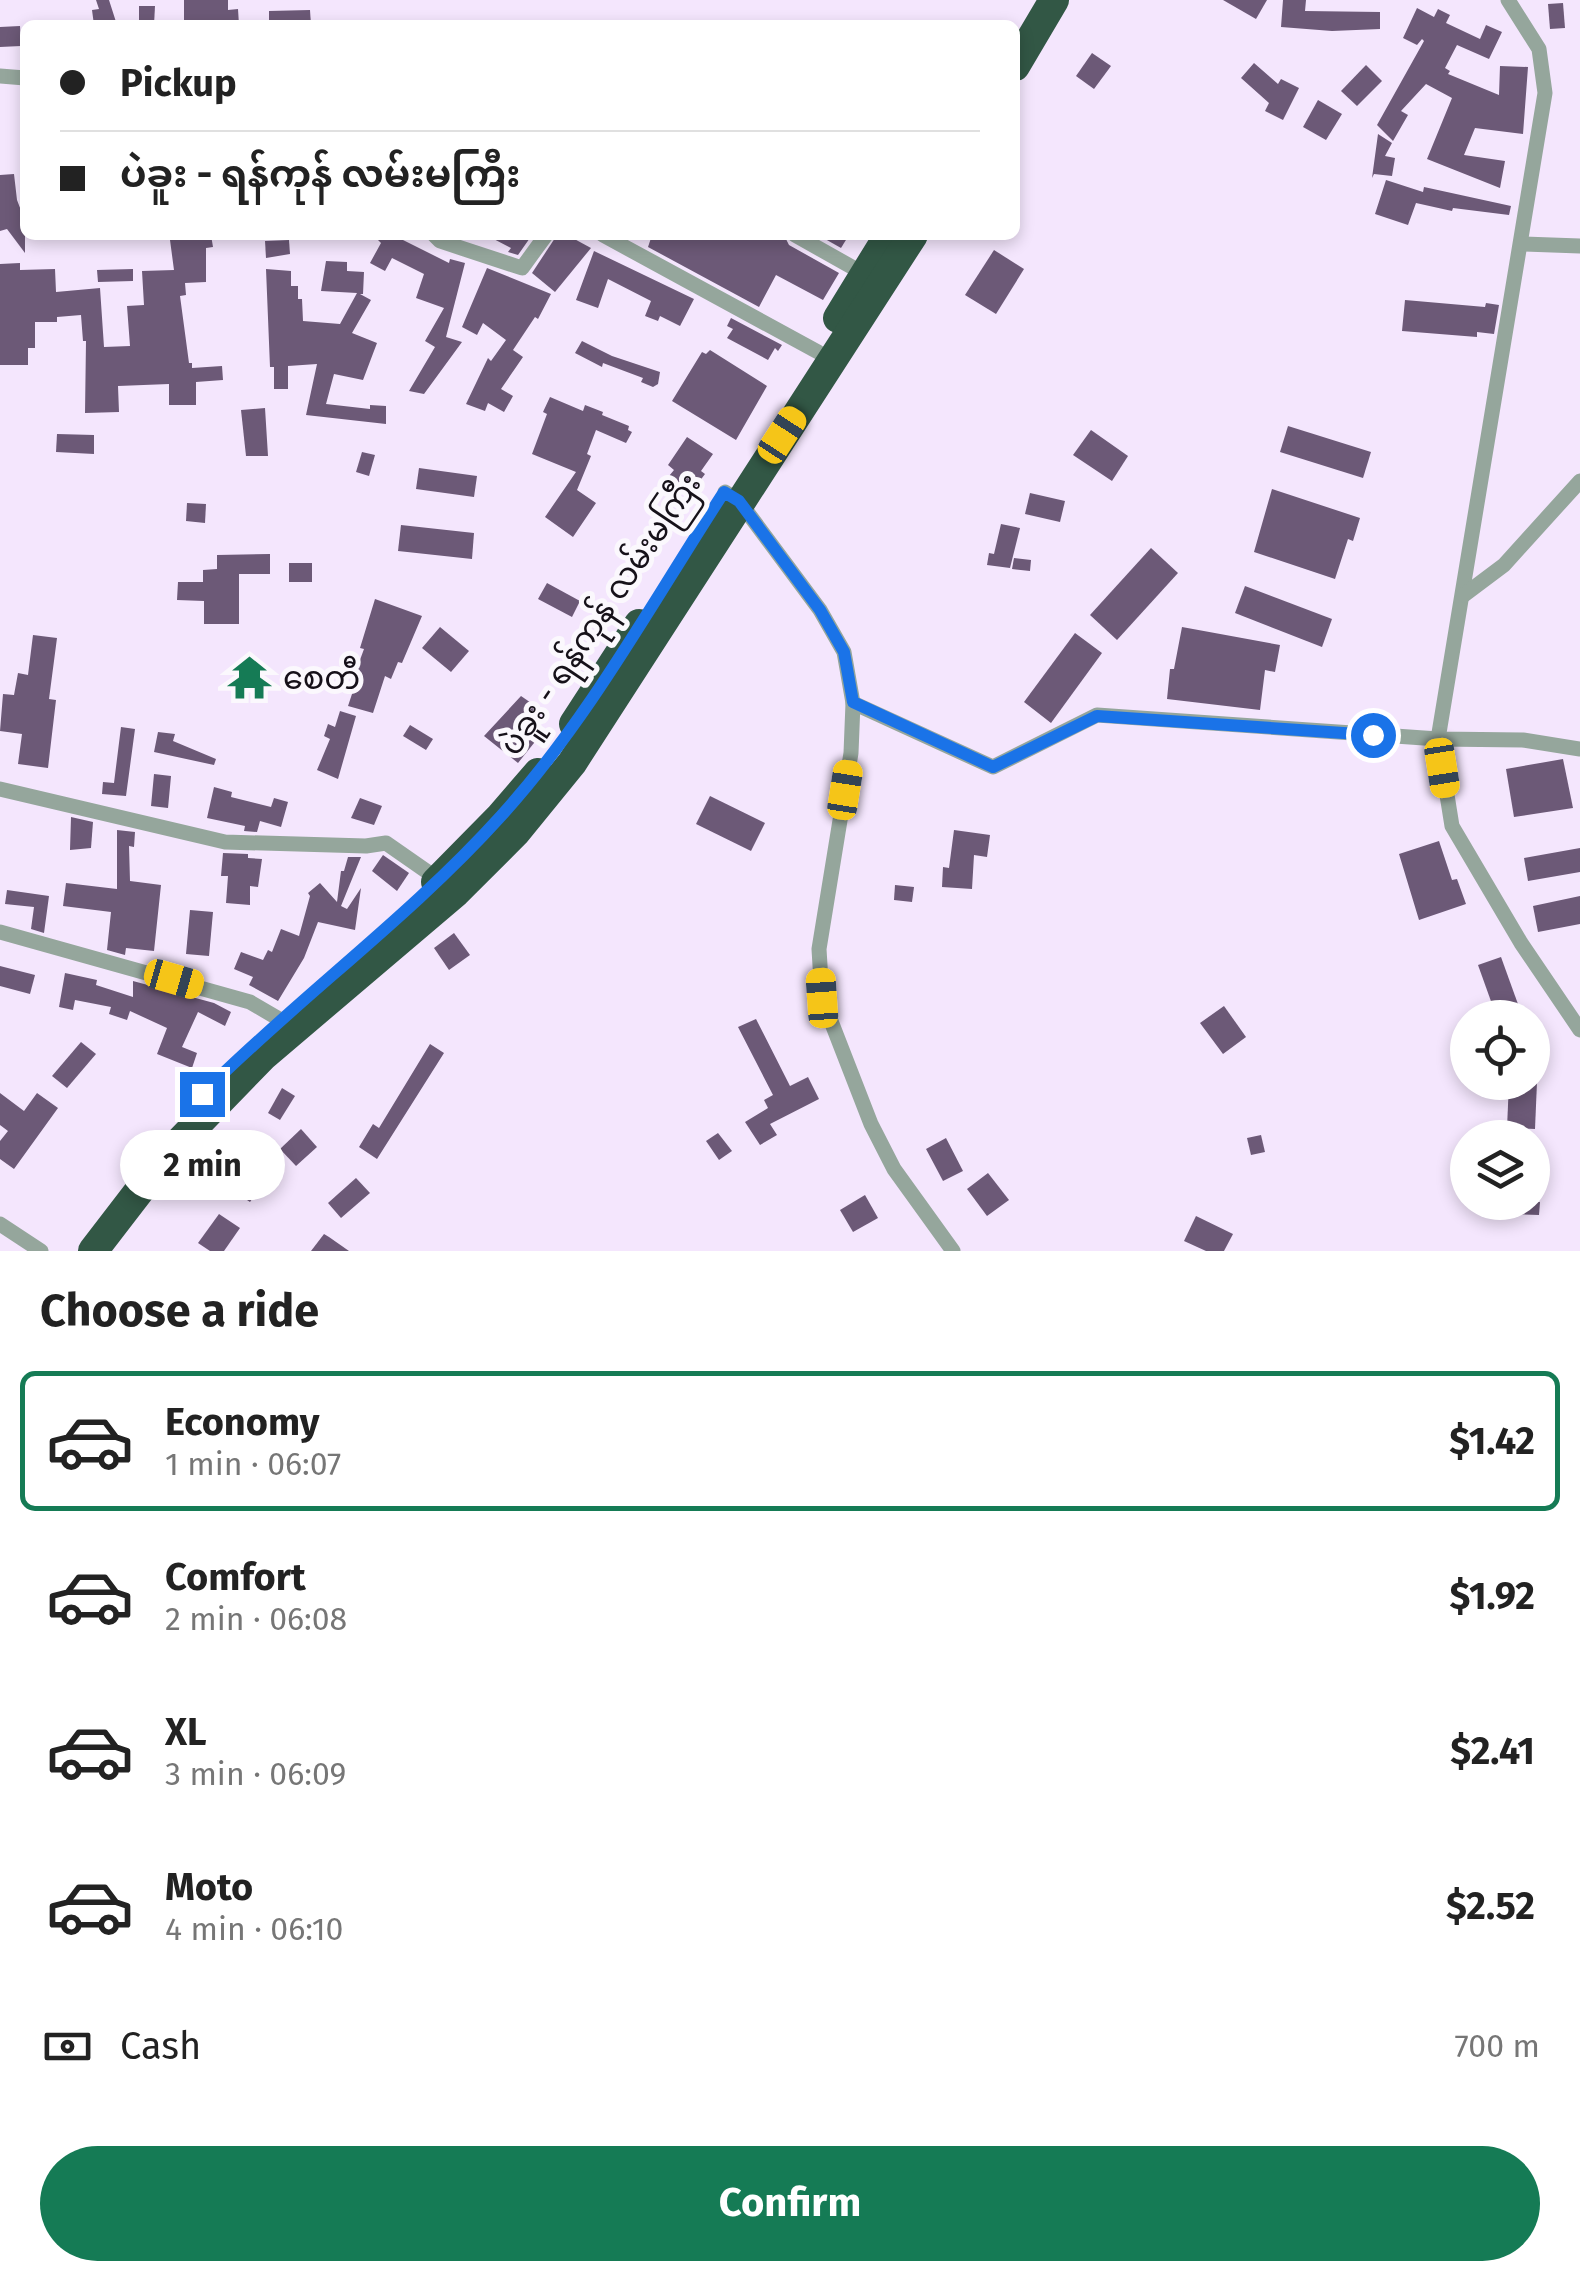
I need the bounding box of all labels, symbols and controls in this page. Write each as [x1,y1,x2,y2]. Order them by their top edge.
text: Pickup [120,60,237,106]
text: ပဲခူး - ရန်ကုန် လမ်းမကြီး [120,151,520,197]
car [753,402,811,468]
street label: ပဲခူး - ရန်ကုန် လမ်းမကြီး [488,464,714,766]
temple icon: စေတီ [226,654,274,702]
place label: စေတီ [283,655,360,697]
route start [1351,713,1396,758]
car [1422,736,1462,800]
car [825,758,865,822]
car [141,956,207,1002]
car [805,967,839,1029]
map controls [1450,1000,1550,1220]
button: locate [1450,1000,1550,1100]
route end [180,1072,225,1117]
button: layers [1450,1120,1550,1220]
callout: 2 min [120,1129,284,1199]
text: 2 min [163,1146,242,1184]
text: Choose a ride [40,1284,319,1338]
icon: car [45,1396,135,1486]
text: Economy [165,1399,320,1445]
text: $1.42 [1449,1418,1535,1464]
text: 1 min · 06:07 [165,1445,341,1483]
icon: car [45,1551,135,1641]
text: Comfort [165,1554,306,1600]
text: $1.92 [1449,1573,1535,1619]
text: 2 min · 06:08 [165,1600,347,1638]
icon: car [45,1706,135,1796]
text: XL [165,1709,207,1755]
text: $2.41 [1450,1728,1535,1774]
text: 3 min · 06:09 [165,1755,346,1793]
icon: car [45,1861,135,1951]
text: Moto [165,1864,253,1910]
text: $2.52 [1446,1883,1535,1929]
text: 4 min · 06:10 [165,1910,343,1948]
icon: cash [40,2019,95,2074]
text: Cash [120,2023,201,2069]
text: 700 m [1455,2027,1540,2065]
button: Confirm [40,2146,1540,2261]

